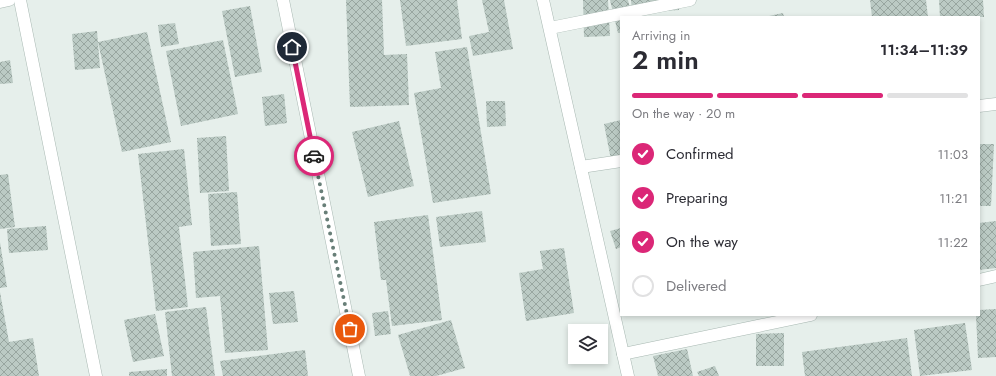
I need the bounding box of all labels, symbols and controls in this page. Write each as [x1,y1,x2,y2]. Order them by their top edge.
text: Arriving in [632,26,690,45]
pin [275,30,309,64]
icon: home [281,36,303,58]
text: 11:34–11:39 [880,39,968,61]
text: 2 min [632,41,699,79]
text: On the way · 20 m [632,104,735,123]
courier [294,136,334,176]
icon: check [632,143,654,165]
text: Confirmed [666,143,734,165]
icon: car [303,145,325,167]
text: 11:03 [938,145,968,164]
icon: check [632,187,654,209]
text: Preparing [666,187,728,209]
text: 11:21 [939,189,968,208]
icon: check [632,231,654,253]
text: On the way [666,231,738,253]
text: 11:22 [938,233,968,252]
text: Delivered [666,275,727,297]
pin [333,312,367,346]
icon: bag [339,318,361,340]
map controls [568,324,608,364]
button: layers [568,324,608,364]

